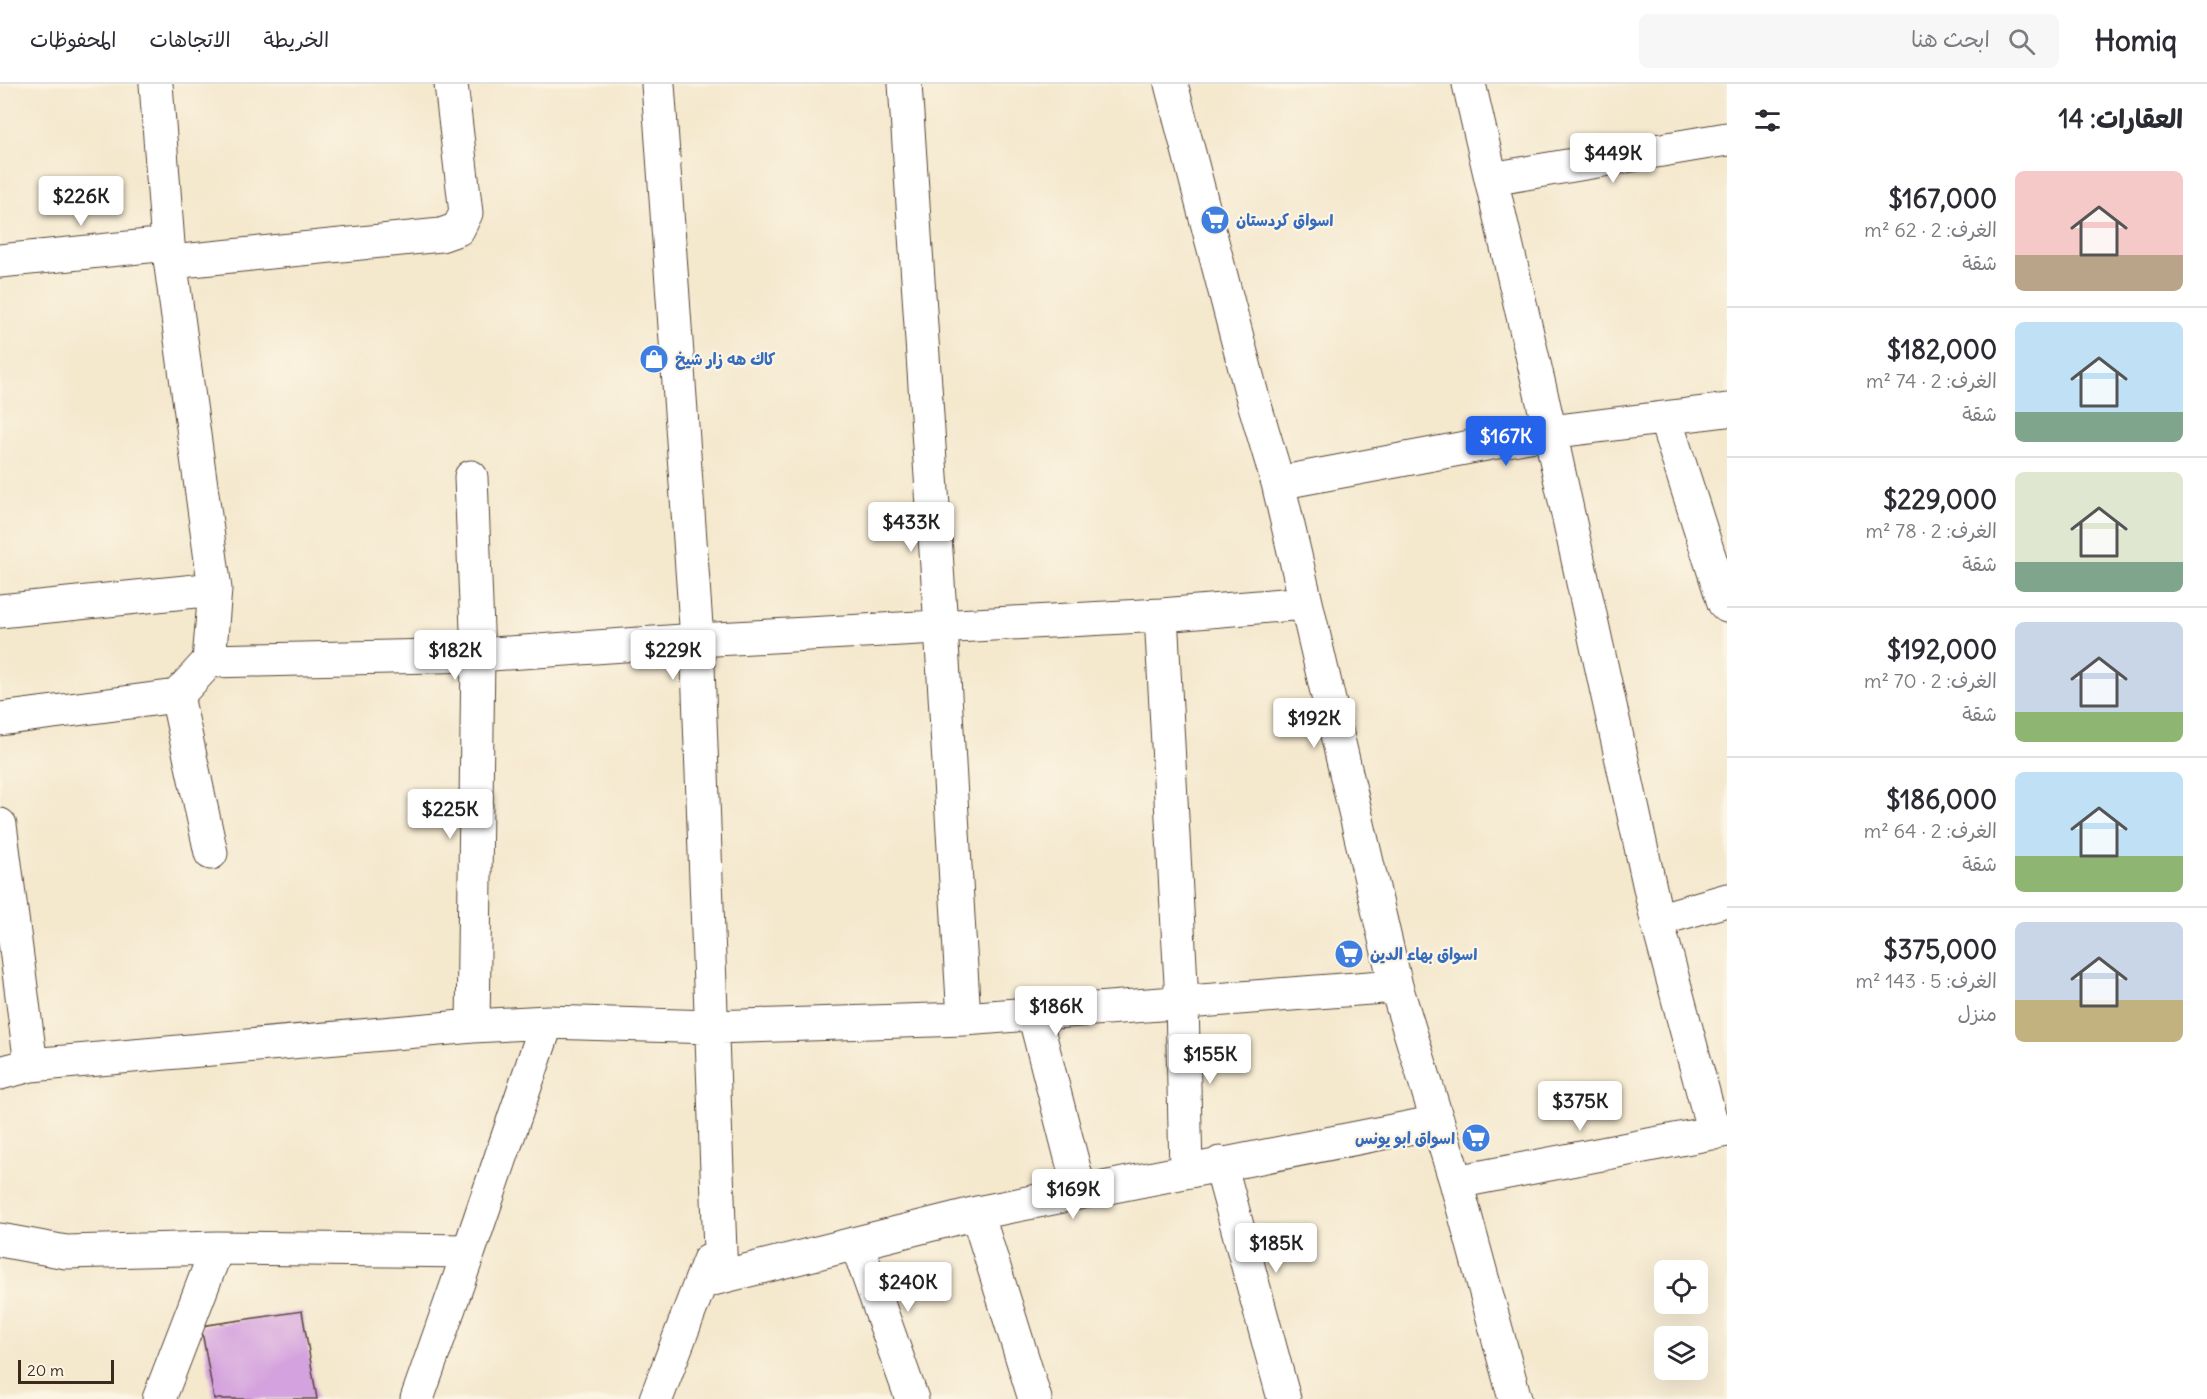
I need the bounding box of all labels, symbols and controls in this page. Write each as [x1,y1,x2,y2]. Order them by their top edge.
search box [1639,14,2059,68]
text: Homiq [2095,23,2177,59]
text: ابحث هنا [1911,25,1990,53]
icon: search [2005,25,2038,58]
text: المحفوظات [30,26,116,53]
text: الاتجاهات [149,26,231,53]
text: الخريطة [264,26,329,53]
text: العقارات: 14 [2058,102,2183,135]
icon: filters [1751,104,1784,137]
pin: $449K [1571,133,1655,184]
text: $449K [1584,140,1642,165]
pin: $226K [39,176,123,227]
text: $167,000 [1888,182,1997,215]
text: $226K [53,183,109,208]
icon: home [2063,195,2135,267]
supermarket icon: اسواق كردستان [1199,204,1231,236]
place label: اسواق كردستان [1236,210,1333,231]
text: الغرف: 2 · 62 m² [1864,217,1997,242]
text: شقة [1962,250,1997,275]
text: $182,000 [1887,333,1997,366]
shop icon: كاك هه زار شيخ [638,343,670,375]
icon: home [2063,346,2135,418]
place label: كاك هه زار شيخ [675,349,775,370]
text: الغرف: 2 · 74 m² [1866,368,1997,393]
text: شقة [1962,401,1997,426]
pin: $167K [1464,416,1548,467]
text: $167K [1480,423,1532,448]
text: $229,000 [1883,483,1997,516]
icon: home [2063,496,2135,568]
pin: $433K [869,502,953,553]
text: $433K [882,509,940,534]
text: الغرف: 2 · 78 m² [1866,518,1997,543]
text: شقة [1962,551,1997,576]
pin: $182K [413,630,497,681]
pin: $229K [631,630,715,681]
text: $192,000 [1887,633,1997,666]
text: $182K [428,637,482,662]
text: $229K [645,637,701,662]
icon: home [2063,646,2135,718]
text: الغرف: 2 · 70 m² [1864,668,1997,693]
pin: $192K [1272,698,1356,749]
text: شقة [1962,701,1997,726]
text: $192K [1287,705,1341,730]
text: $186,000 [1886,783,1997,816]
pin: $225K [408,789,492,840]
text: $225K [422,796,478,821]
icon: home [2063,796,2135,868]
text: الغرف: 2 · 64 m² [1864,818,1997,843]
text: شقة [1962,851,1997,876]
text: $375,000 [1883,933,1997,966]
supermarket icon: اسواق بهاء الدين [1333,938,1365,970]
place label: اسواق بهاء الدين [1370,944,1477,965]
icon: home [2063,946,2135,1018]
text: الغرف: 5 · 143 m² [1855,968,1997,993]
pin: $186K [1014,986,1098,1037]
text: $186K [1029,993,1083,1018]
text: منزل [1958,1001,1997,1026]
pin: $155K [1168,1034,1252,1085]
text: $155K [1183,1041,1237,1066]
pin: $375K [1538,1081,1622,1132]
text: $375K [1552,1088,1608,1113]
supermarket icon: اسواق ابو يونس [1460,1122,1492,1154]
place label: اسواق ابو يونس [1355,1128,1455,1149]
pin: $169K [1031,1169,1115,1220]
text: $169K [1046,1176,1100,1201]
pin: $185K [1234,1223,1318,1274]
text: $185K [1249,1230,1303,1255]
map controls [1654,1260,1708,1380]
button: locate [1654,1260,1708,1314]
pin: $240K [866,1262,950,1313]
text: $240K [879,1269,937,1294]
button: layers [1654,1326,1708,1380]
scale bar [18,1357,114,1384]
text: 20 m [27,1360,64,1380]

